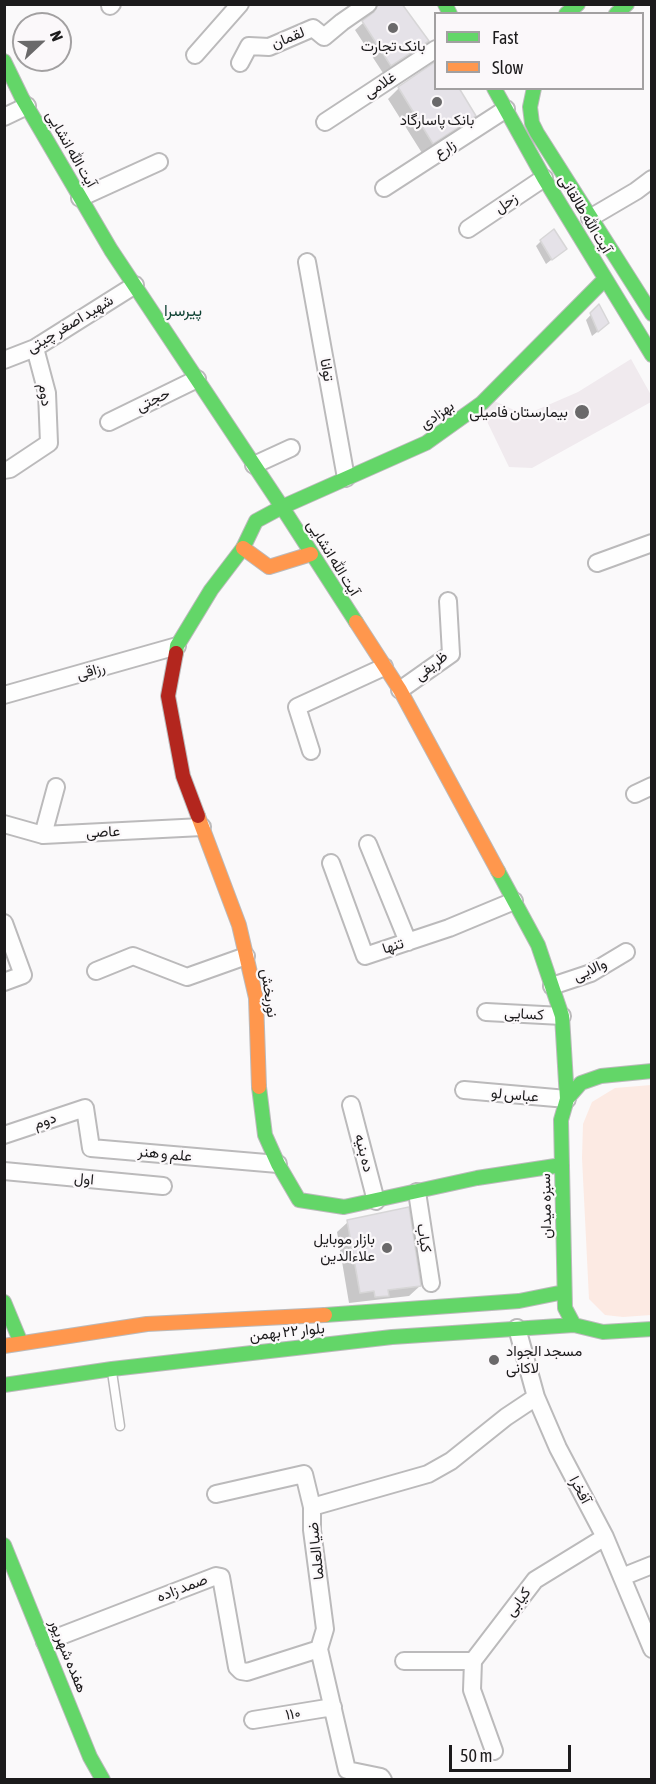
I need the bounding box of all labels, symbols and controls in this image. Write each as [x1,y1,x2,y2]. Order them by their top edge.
north arrow [12,12,72,72]
legend [434,12,644,90]
marker: بانک تجارت [386,21,400,35]
street label: لقمان [269,23,307,53]
text: Fast [492,27,519,48]
text: N [47,28,67,44]
place label: بانک تجارت [361,37,425,55]
text: Slow [492,57,523,78]
street label: غلامی [360,68,400,102]
marker: بانک پاسارگاد [430,95,444,109]
street label: آیت الله انشایی [42,107,100,191]
place label: بانک پاسارگاد [400,111,474,129]
street label: زارع [431,136,459,162]
street label: آیت الله طالقانی [554,171,616,257]
street label: زحل [491,189,521,217]
street label: شهید اصغر چیتی [23,291,117,357]
district label: پیرسرا [164,301,202,321]
street label: توانا [316,357,338,383]
street label: دوم [35,382,55,408]
street label: حجتی [133,384,173,416]
street label: بهزادی [416,397,458,433]
place label: بیمارستان فامیلی [469,403,568,421]
marker: بیمارستان فامیلی [573,403,591,421]
street label: آیت الله انشایی [303,517,363,599]
street label: ظریفی [411,647,451,685]
street label: رزاقی [75,658,107,684]
street label: عاصی [86,822,120,842]
street label: تنها [380,934,406,958]
street label: والایی [570,954,610,986]
street label: نوربخش [257,968,281,1018]
street label: کسایی [504,1004,544,1024]
street label: عباس لو [490,1084,540,1106]
street label: دوم [31,1109,59,1133]
street label: ده بنیه [351,1132,377,1174]
street label: علم و هنر [137,1143,193,1165]
street label: اول [73,1169,95,1189]
street label: سبزه میدان [536,1173,556,1239]
street label: کیاب [413,1222,435,1254]
place label: بازار موبایل علاءالدین [314,1230,375,1265]
marker: بازار موبایل علاءالدین [380,1241,394,1255]
street label: بلوار ۲۲ بهمن [248,1319,326,1345]
place label: مسجد الجواد لاکانی [506,1342,582,1377]
marker: مسجد الجواد لاکانی [487,1353,501,1367]
street label: آفخرا [565,1473,595,1507]
street label: ضیا العلما [304,1521,328,1581]
street label: صمد زاده [154,1570,210,1606]
street label: کیابی [501,1584,535,1620]
street label: هفده شهریور [45,1617,91,1695]
street label: ۱۱۰ [284,1704,302,1724]
scale bar [452,1733,574,1771]
text: 50 m [460,1745,492,1766]

